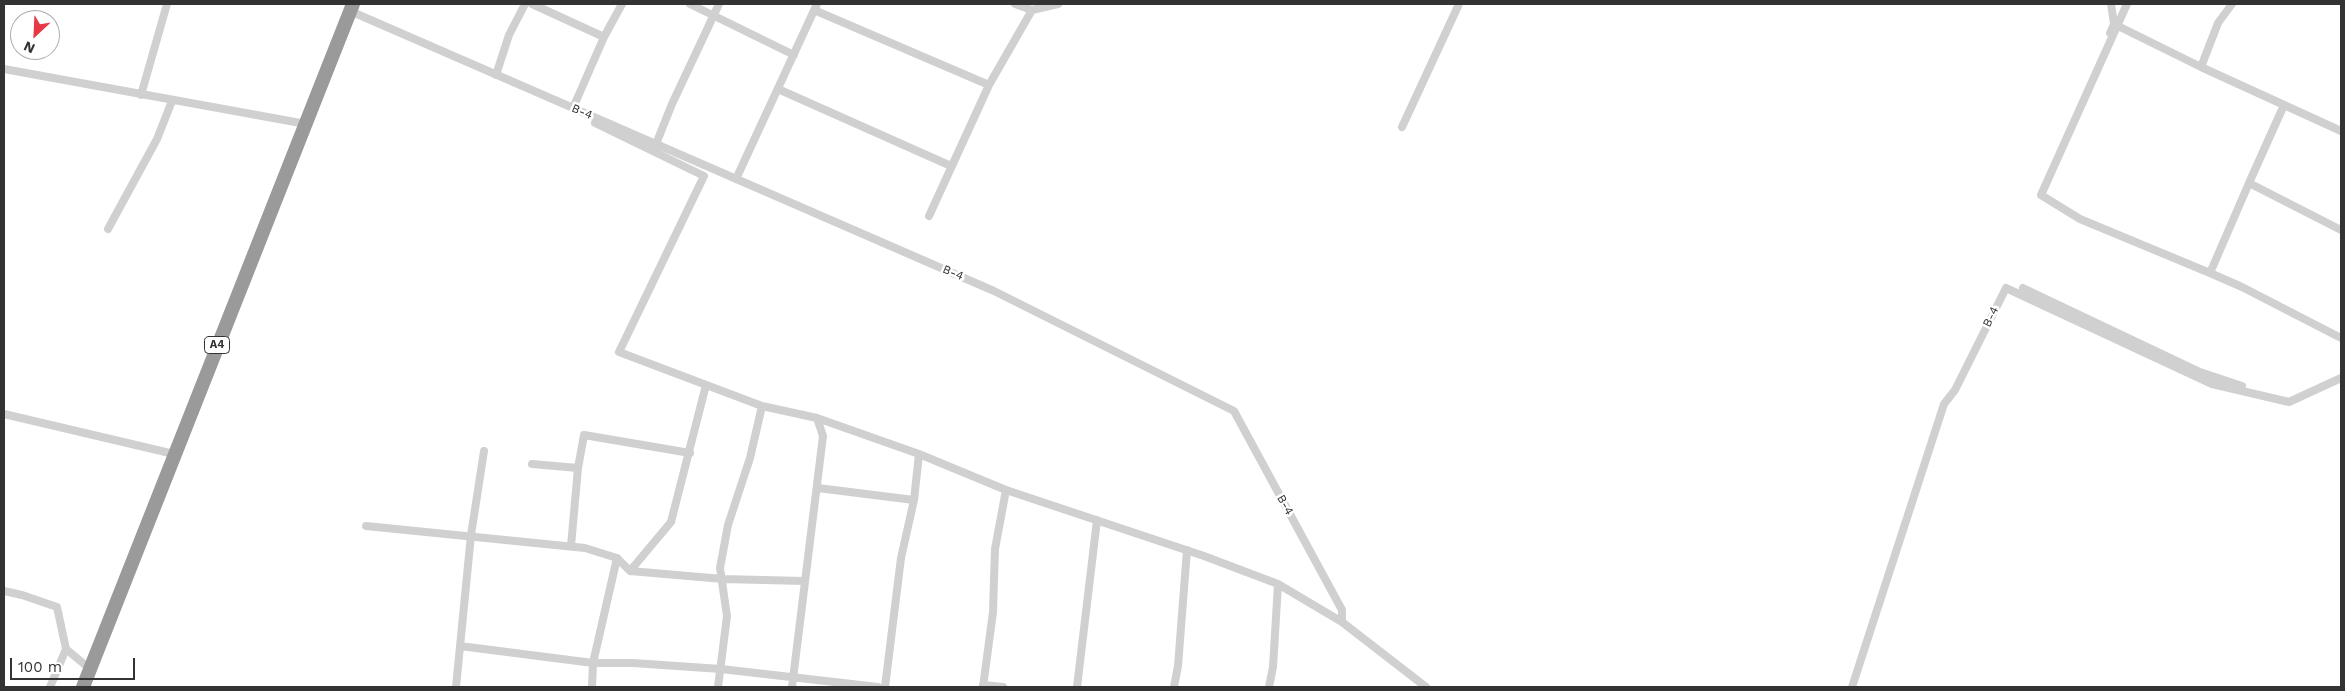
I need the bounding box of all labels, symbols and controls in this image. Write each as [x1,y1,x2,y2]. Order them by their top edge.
north arrow [10,10,60,60]
text: N [21,38,37,57]
street label: B-4 [569,101,595,123]
street label: B-4 [940,262,966,284]
street label: B-4 [1980,304,2002,330]
road number: A4 [204,336,230,354]
street label: B-4 [1274,492,1296,518]
scale bar [12,648,138,680]
text: 100 m [18,658,62,676]

